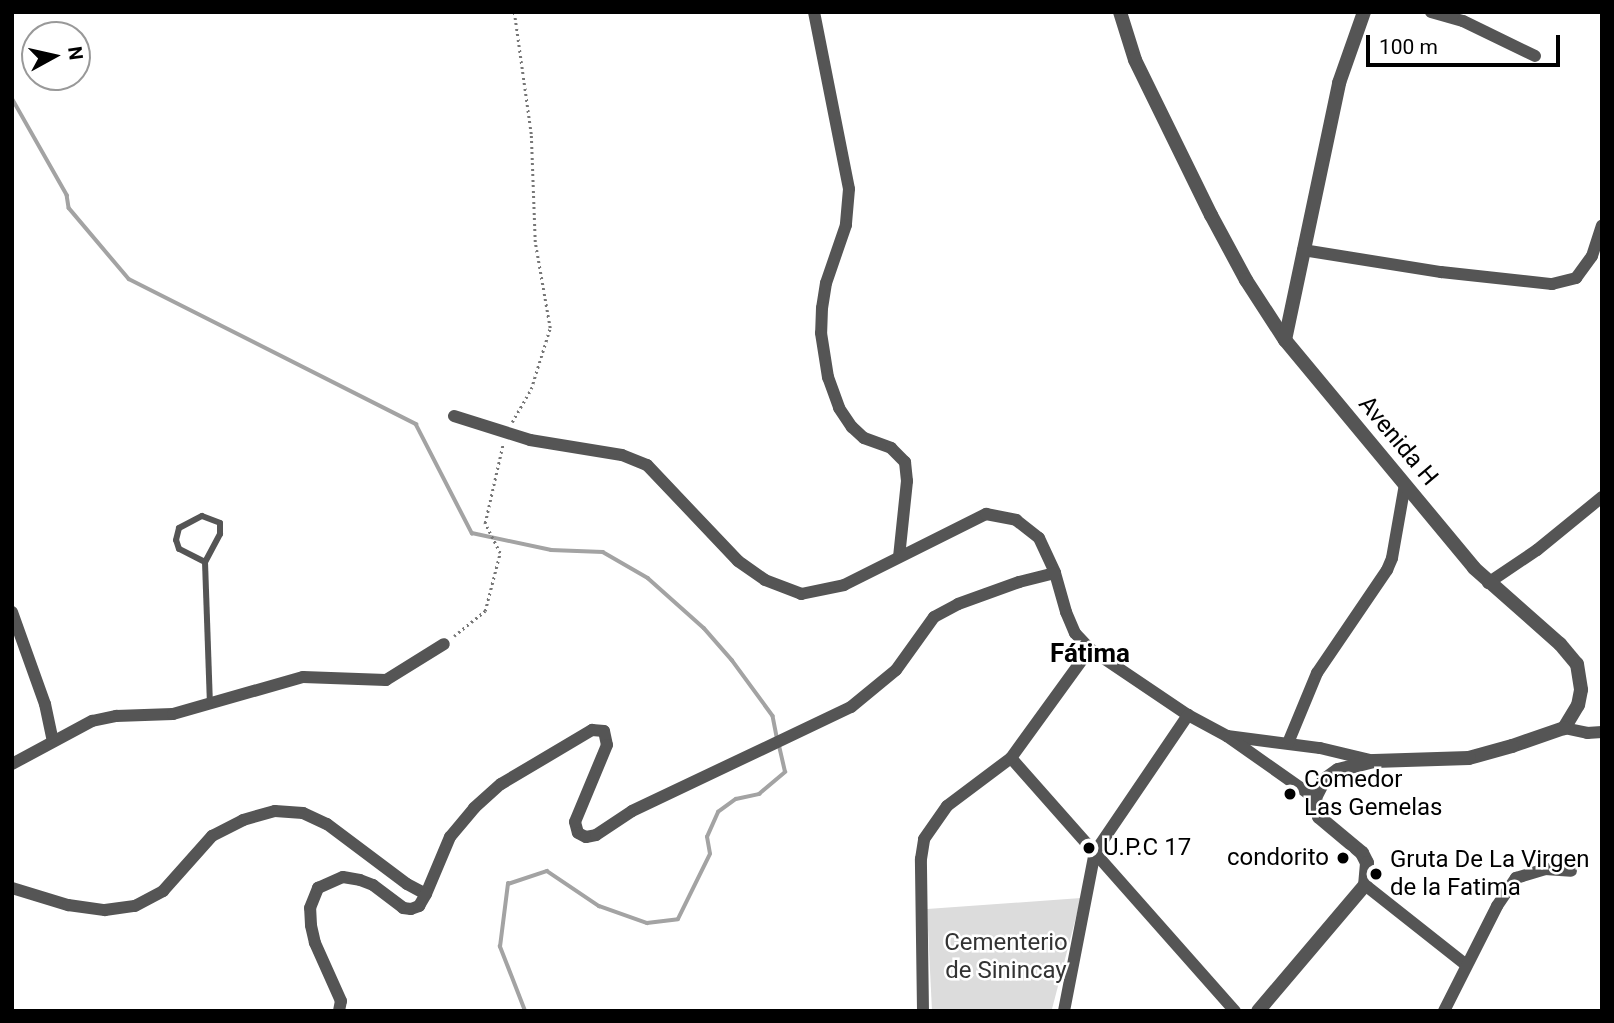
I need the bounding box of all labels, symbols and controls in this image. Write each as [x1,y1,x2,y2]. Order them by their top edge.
north arrow [21,21,91,91]
scale bar [1369,21,1563,65]
text: 100 m [1379,35,1438,59]
text: N [63,45,88,62]
street label: Avenida H [1352,390,1444,492]
district label: Fátima [1050,638,1130,670]
place label: Comedor Las Gemelas [1304,766,1442,822]
marker: Comedor Las Gemelas [1282,786,1298,802]
place label: U.P.C 17 [1103,834,1191,862]
marker: U.P.C 17 [1081,840,1097,856]
place label: condorito [1227,844,1329,872]
place label: Gruta De La Virgen de la Fatima [1390,846,1589,902]
marker: condorito [1335,850,1351,866]
marker: Gruta De La Virgen de la Fatima [1368,866,1384,882]
park label: Cementerio de Sinincay [944,929,1068,985]

